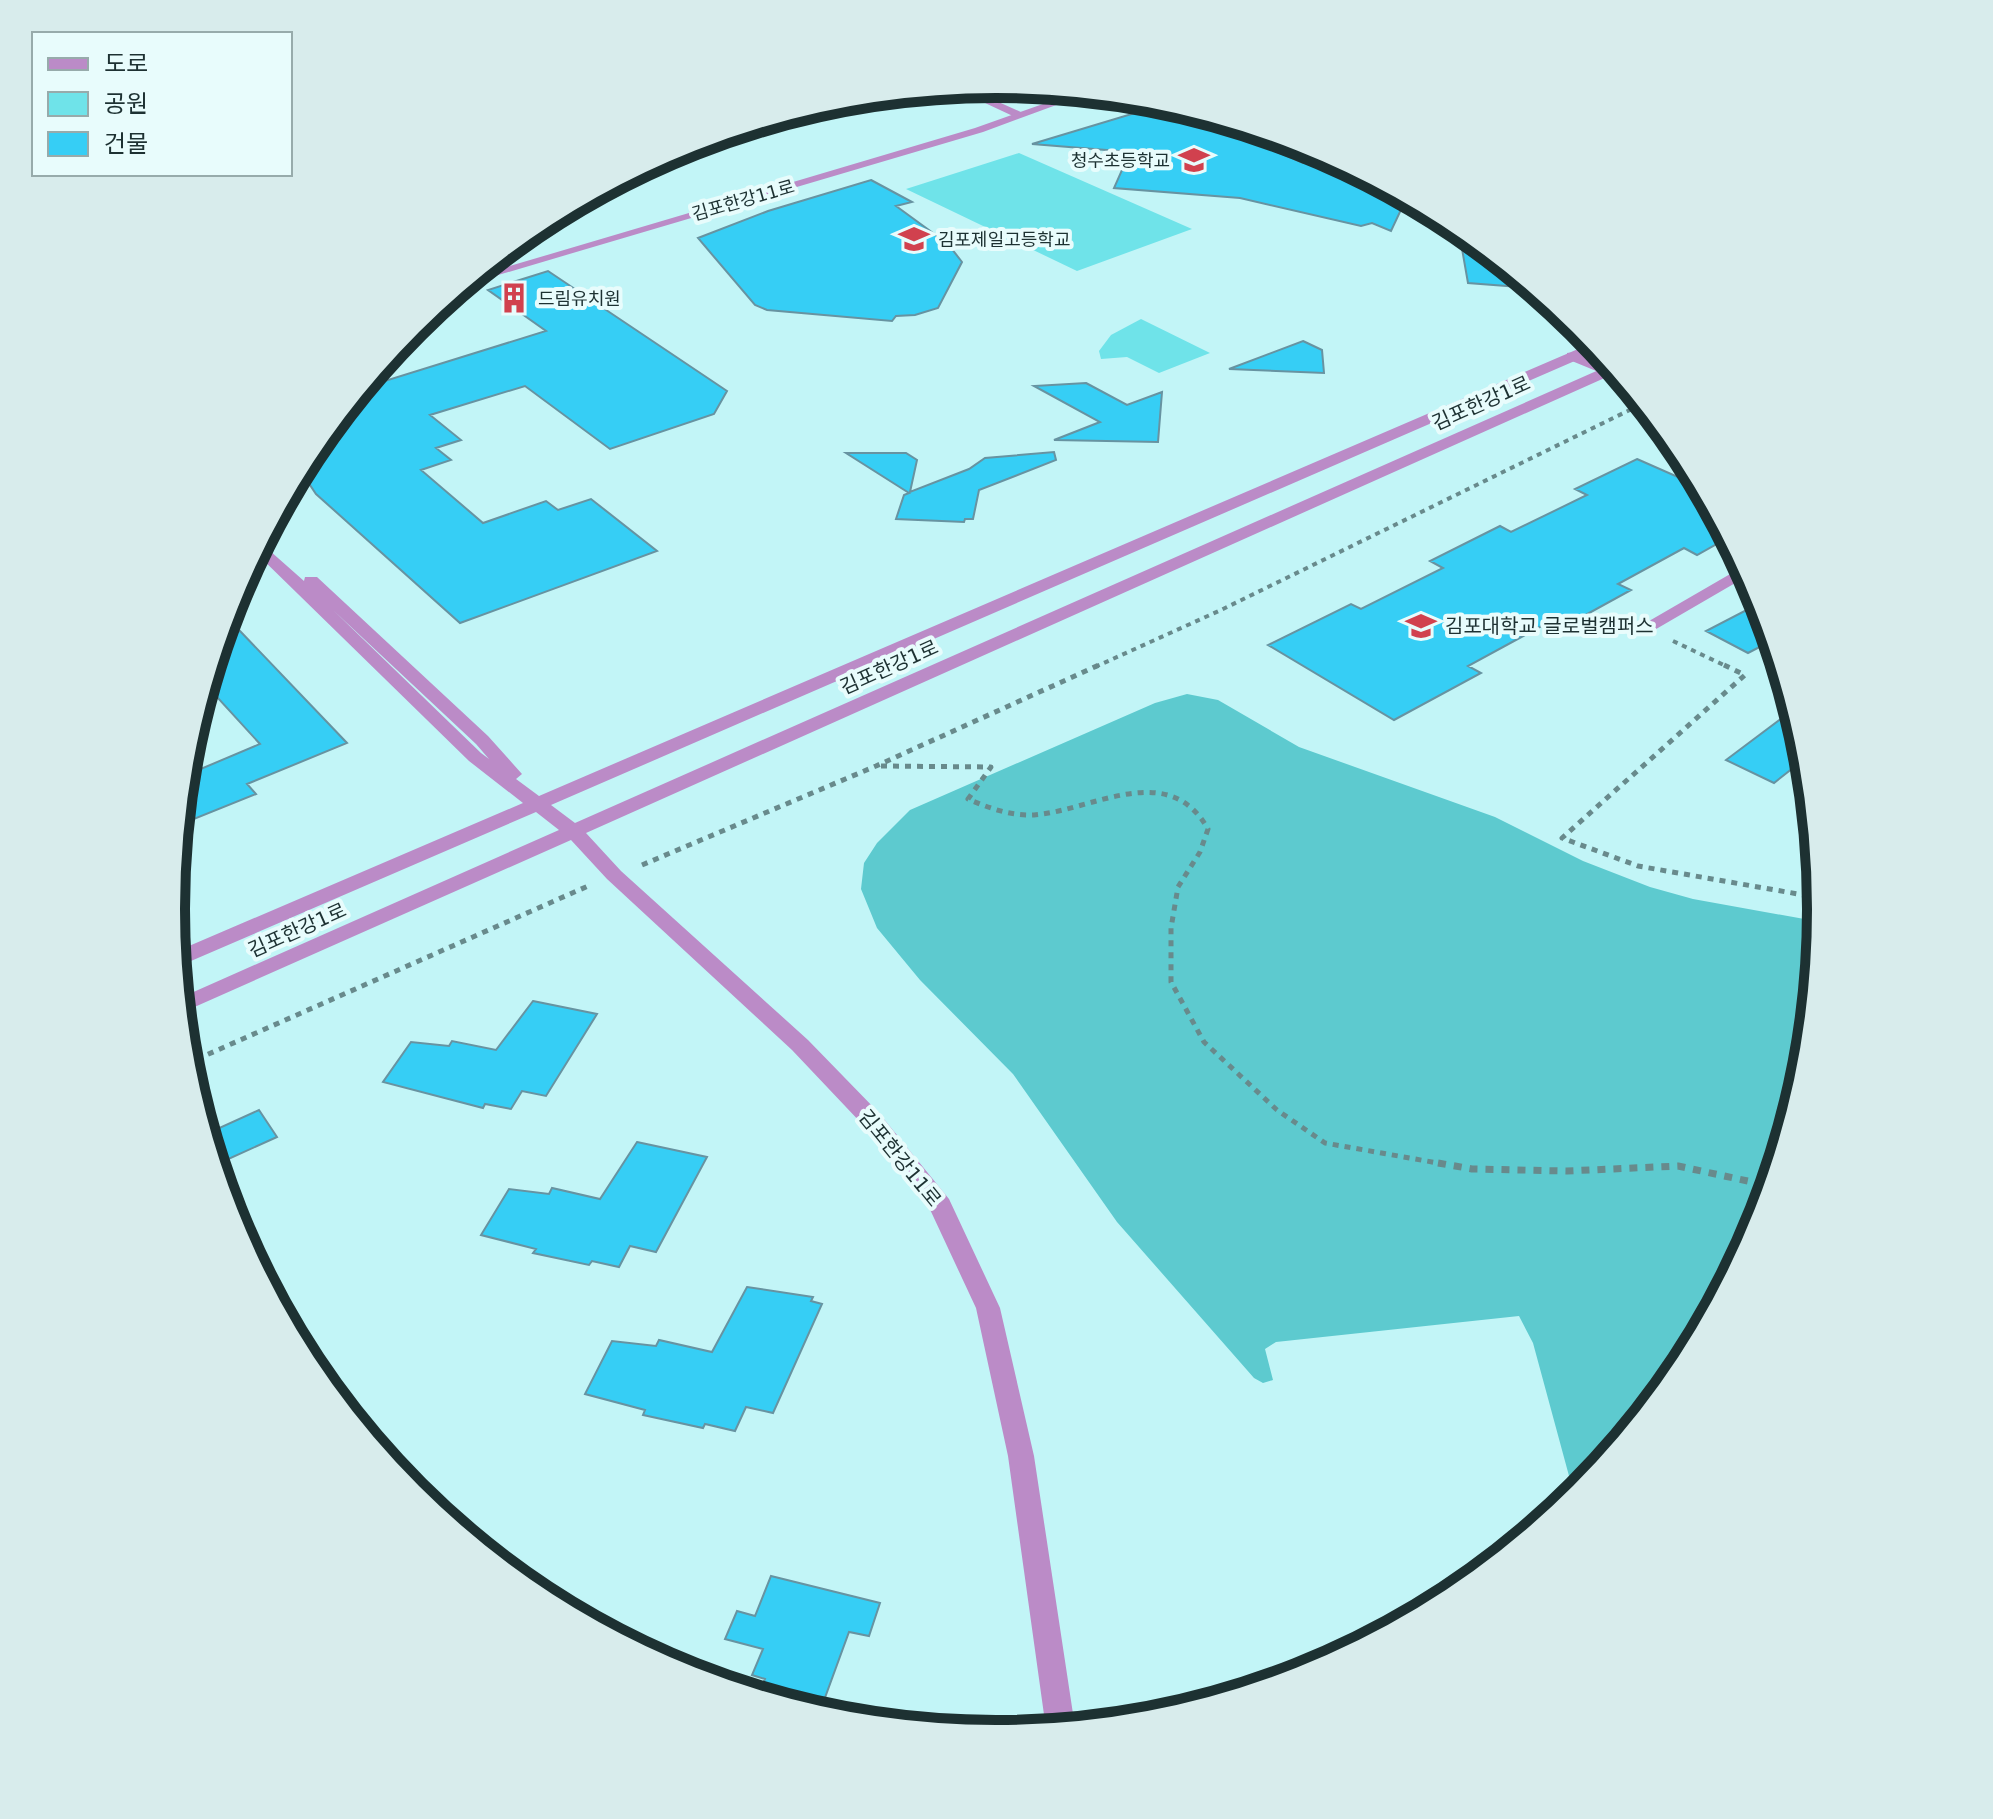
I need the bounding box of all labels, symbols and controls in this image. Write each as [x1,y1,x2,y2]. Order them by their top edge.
legend [32,32,292,176]
text: 도로 [104,50,148,78]
text: 공원 [104,90,148,118]
text: 건물 [104,130,148,158]
school or university icon: 청수초등학교 [1177,143,1211,177]
place label: 청수초등학교 [1071,150,1170,171]
street label: 김포한강11로 [689,175,797,225]
school or university icon: 김포제일고등학교 [897,222,931,256]
place label: 김포제일고등학교 [938,229,1070,250]
building icon: 드림유치원 [497,281,531,315]
place label: 드림유치원 [538,288,621,309]
street label: 김포한강1로 [1428,371,1534,435]
school or university icon: 김포대학교 글로벌캠퍼스 [1404,609,1438,643]
place label: 김포대학교 글로벌캠퍼스 [1445,614,1654,638]
street label: 김포한강1로 [836,635,942,699]
street label: 김포한강1로 [244,898,350,962]
street label: 김포한강11로 [854,1105,946,1211]

